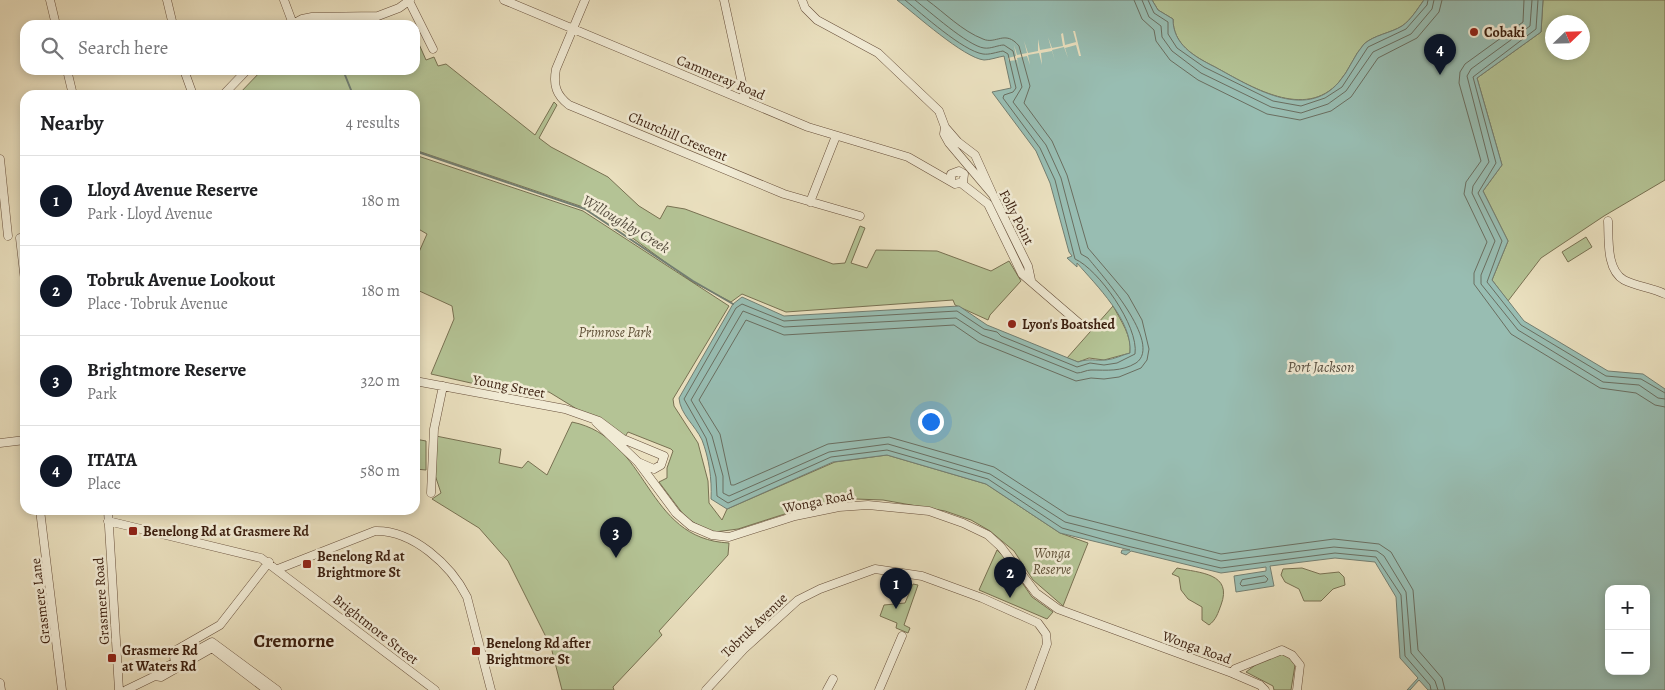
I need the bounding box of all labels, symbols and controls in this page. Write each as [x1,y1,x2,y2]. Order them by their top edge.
north arrow [1545,15,1590,60]
search box [20,20,420,75]
place label: Cobaki [1484,23,1525,42]
marker: Cobaki [1468,26,1480,38]
icon: search [38,34,66,62]
pin: 4 [1424,34,1456,75]
text: Search here [78,35,168,61]
street label: Cammeray Road [674,50,768,105]
street label: Churchill Crescent [625,107,731,166]
text: Nearby [40,109,103,137]
text: 4 results [346,112,400,134]
text: Lloyd Avenue Reserve [87,177,258,203]
street label: Folly Point [995,186,1039,248]
text: 1 [53,190,59,212]
text: 180 m [362,190,400,212]
water label: Willoughby Creek [579,190,674,258]
text: Park · Lloyd Avenue [87,203,213,225]
text: Tobruk Avenue Lookout [87,267,275,293]
text: 2 [52,280,60,302]
text: 180 m [362,280,400,302]
text: Place · Tobruk Avenue [87,293,228,315]
place label: Lyon's Boatshed [1022,315,1116,334]
marker: Lyon's Boatshed [1006,318,1018,330]
park label: Primrose Park [579,323,651,342]
text: Brightmore Reserve [87,357,246,383]
water label: Port Jackson [1288,357,1354,377]
text: 3 [53,370,59,392]
text: 320 m [361,370,400,392]
street label: Young Street [470,370,547,403]
text: Park [87,383,117,405]
your location [918,409,944,435]
text: ITATA [87,447,137,473]
text: 4 [52,460,60,482]
text: 580 m [360,460,400,482]
text: Place [87,473,121,495]
street label: Wonga Road [780,485,856,518]
pin: 3 [600,517,632,558]
place label: Benelong Rd at Grasmere Rd [143,522,309,541]
marker: Benelong Rd at Grasmere Rd [127,525,139,537]
park label: Wonga Reserve [1033,544,1071,579]
place label: Benelong Rd at Brightmore St [317,547,405,582]
street label: Grasmere Road [89,556,114,645]
street label: Grasmere Lane [26,557,55,645]
pin: 2 [994,557,1026,598]
marker: Benelong Rd at Brightmore St [301,558,313,570]
pin: 1 [880,568,912,609]
map controls [1605,585,1650,675]
button: + [1605,585,1650,630]
street label: Tobruk Avenue [717,589,792,662]
street label: Brightmore Street [329,590,423,669]
street label: Wonga Road [1159,626,1234,669]
district label: Cremorne [254,628,335,654]
button: − [1605,630,1650,675]
place label: Benelong Rd after Brightmore St [486,634,591,669]
place label: Grasmere Rd at Waters Rd [122,641,198,676]
marker: Benelong Rd after Brightmore St [470,645,482,657]
marker: Grasmere Rd at Waters Rd [106,652,118,664]

